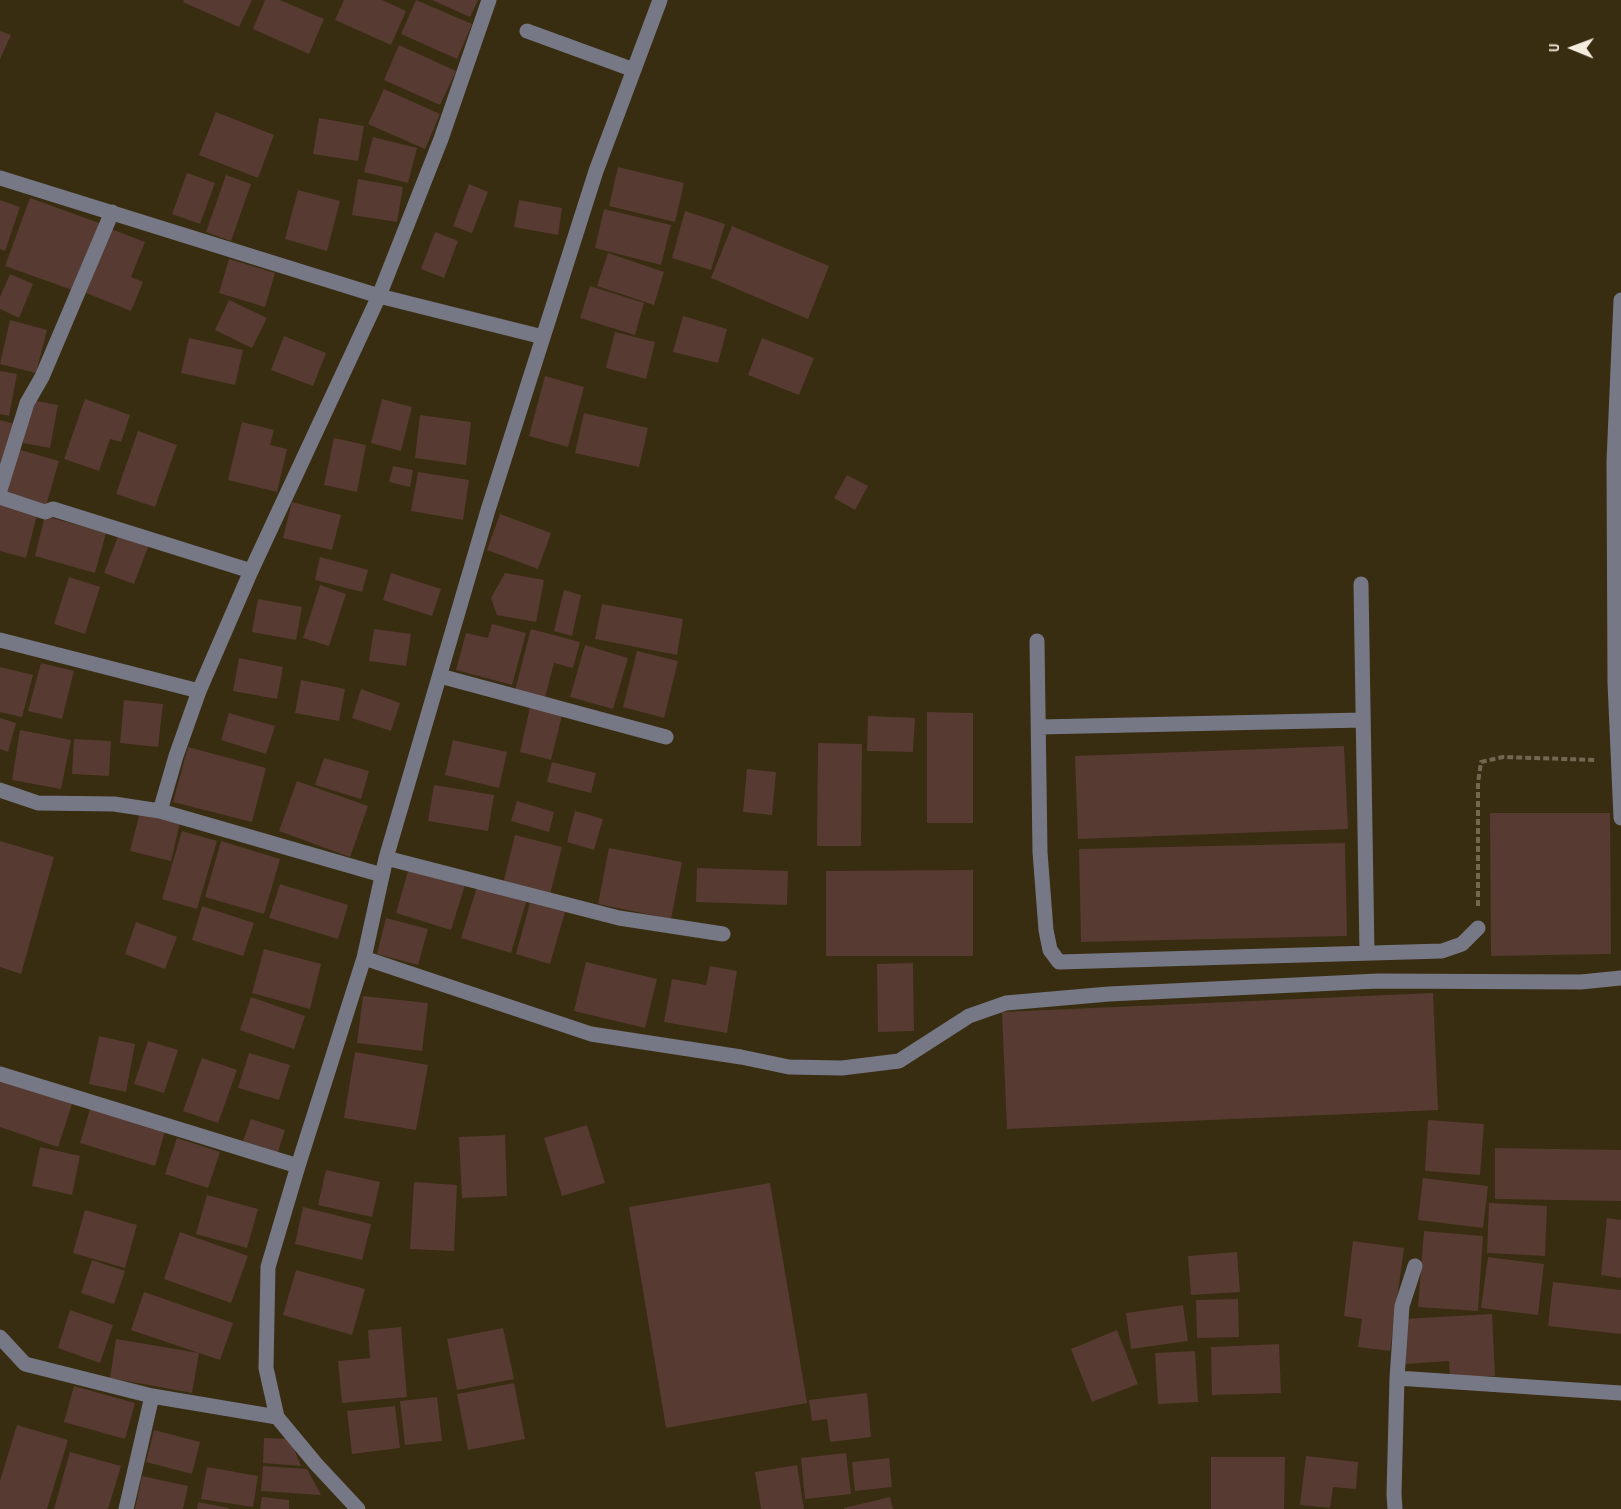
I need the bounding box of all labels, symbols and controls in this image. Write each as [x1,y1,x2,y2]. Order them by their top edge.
north arrow [1543,18,1603,78]
text: U [1545,43,1564,52]

